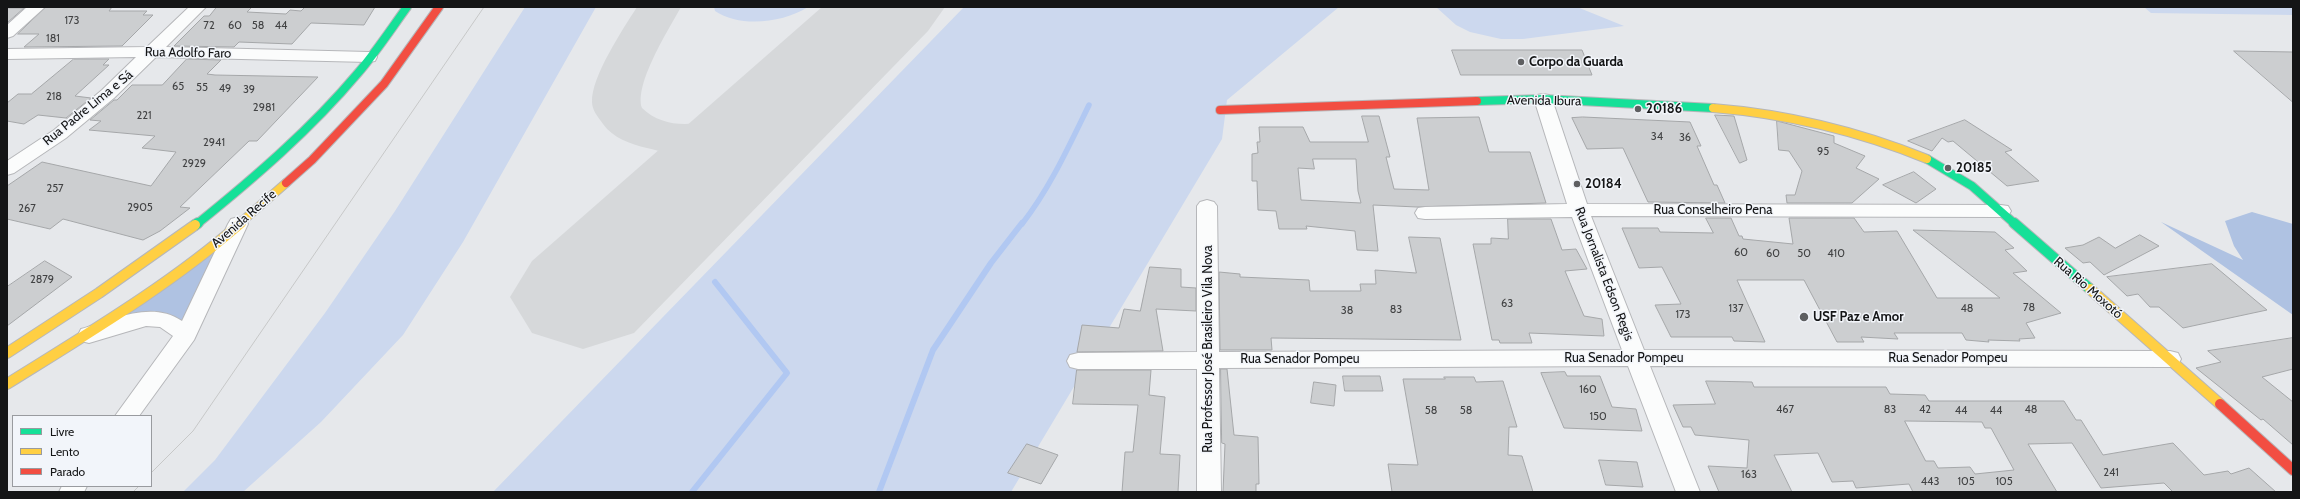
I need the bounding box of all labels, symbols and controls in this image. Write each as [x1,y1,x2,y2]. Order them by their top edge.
house number: 173 [64,14,80,28]
house number: 72 [203,19,215,33]
house number: 60 [228,19,242,33]
house number: 58 [252,19,264,33]
house number: 44 [275,19,287,33]
house number: 181 [46,32,60,46]
street label: Rua Adolfo Faro [145,44,231,62]
place label: Corpo da Guarda [1529,54,1623,70]
marker: Corpo da Guarda [1516,57,1526,67]
street label: Rua Padre Lima e Sá [40,67,136,149]
house number: 65 [172,80,184,94]
house number: 55 [196,81,208,95]
house number: 49 [219,82,231,96]
house number: 39 [243,83,255,97]
house number: 218 [46,90,62,104]
street label: Avenida Ibura [1507,93,1581,109]
house number: 2981 [253,101,275,115]
place label: 20186 [1646,101,1682,117]
marker: 20186 [1633,104,1643,114]
house number: 221 [136,109,152,123]
house number: 34 [1651,130,1663,144]
house number: 36 [1679,131,1691,145]
house number: 2941 [203,136,225,150]
house number: 95 [1817,145,1829,159]
house number: 2929 [182,157,206,171]
place label: 20185 [1956,160,1992,176]
marker: 20185 [1943,163,1953,173]
place label: 20184 [1585,176,1622,192]
marker: 20184 [1572,179,1582,189]
house number: 257 [46,182,64,196]
street label: Avenida Recife [208,187,280,251]
house number: 2905 [127,201,153,215]
house number: 267 [18,202,36,216]
street label: Rua Conselheiro Pena [1654,202,1772,218]
street label: Rua Jornalista Edson Regis [1571,205,1637,343]
street label: Rua Professor José Brasileiro Vila Nova [1200,245,1216,453]
house number: 60 [1734,246,1748,260]
house number: 60 [1766,247,1780,261]
house number: 50 [1797,247,1811,261]
house number: 410 [1827,247,1845,261]
street label: Rua Rio Moxotó [2050,254,2126,322]
house number: 2879 [30,273,54,287]
house number: 63 [1501,297,1513,311]
house number: 78 [2023,301,2035,315]
house number: 137 [1728,302,1744,316]
house number: 48 [1960,302,1974,316]
house number: 83 [1390,303,1402,317]
house number: 38 [1341,304,1353,318]
house number: 173 [1675,308,1691,322]
place label: USF Paz e Amor [1813,309,1903,325]
marker: USF Paz e Amor [1798,311,1810,323]
street label: Rua Senador Pompeu [1564,350,1684,366]
street label: Rua Senador Pompeu [1888,350,2008,366]
street label: Rua Senador Pompeu [1240,351,1360,367]
house number: 160 [1579,383,1597,397]
house number: 467 [1776,403,1794,417]
house number: 83 [1884,403,1896,417]
house number: 42 [1919,403,1931,417]
house number: 48 [2024,403,2038,417]
house number: 58 [1425,404,1437,418]
house number: 58 [1460,404,1472,418]
house number: 44 [1955,404,1967,418]
house number: 44 [1990,404,2002,418]
house number: 150 [1589,410,1607,424]
legend [12,415,152,487]
text: Livre [50,424,74,439]
text: Lento [50,444,79,459]
text: Parado [50,464,85,479]
house number: 241 [2103,466,2119,480]
house number: 163 [1741,468,1757,482]
house number: 443 [1921,475,1939,489]
house number: 105 [1957,475,1975,489]
house number: 105 [1995,475,2013,489]

